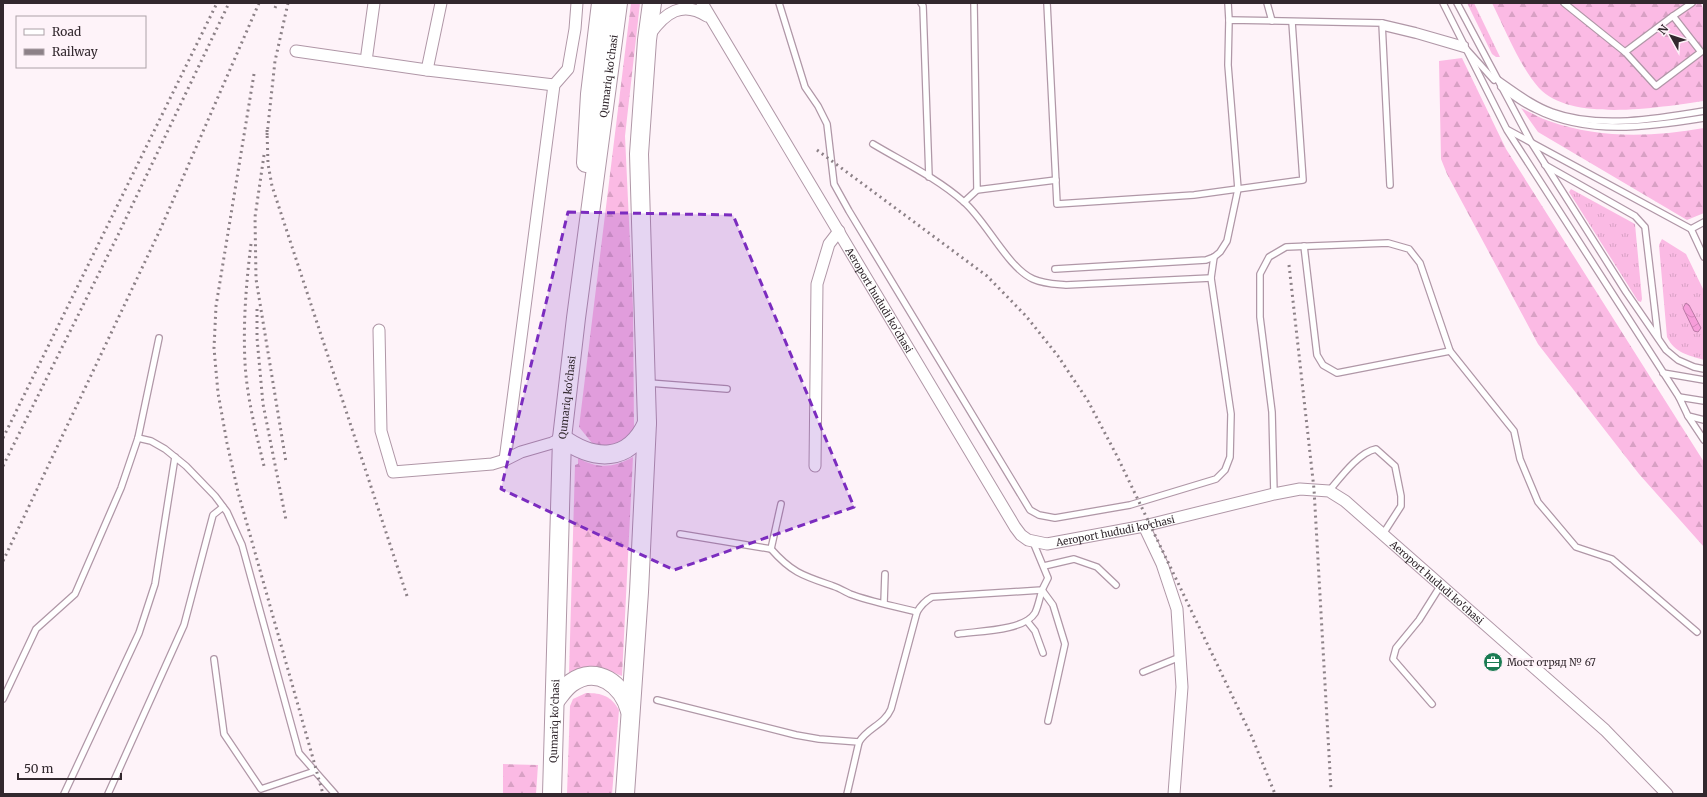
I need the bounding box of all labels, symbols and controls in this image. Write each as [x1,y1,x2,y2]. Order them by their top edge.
legend [16,16,146,68]
north arrow [1651,16,1691,56]
text: N [1655,22,1672,37]
text: Road [52,24,81,39]
street label: Qumariq ko'chasi [596,34,620,118]
text: Railway [52,44,98,59]
street label: Aeroport hududi ko'chasi [842,244,916,355]
street label: Qumariq ko'chasi [555,355,578,440]
street label: Aeroport hududi ko'chasi [1054,512,1176,549]
street label: Aeroport hududi ko'chasi [1387,537,1487,627]
office icon: Мост отряд № 67 [1482,651,1504,673]
place label: Мост отряд № 67 [1507,656,1596,669]
street label: Qumariq ko'chasi [546,679,562,763]
scale bar [18,755,121,781]
text: 50 m [24,761,53,776]

